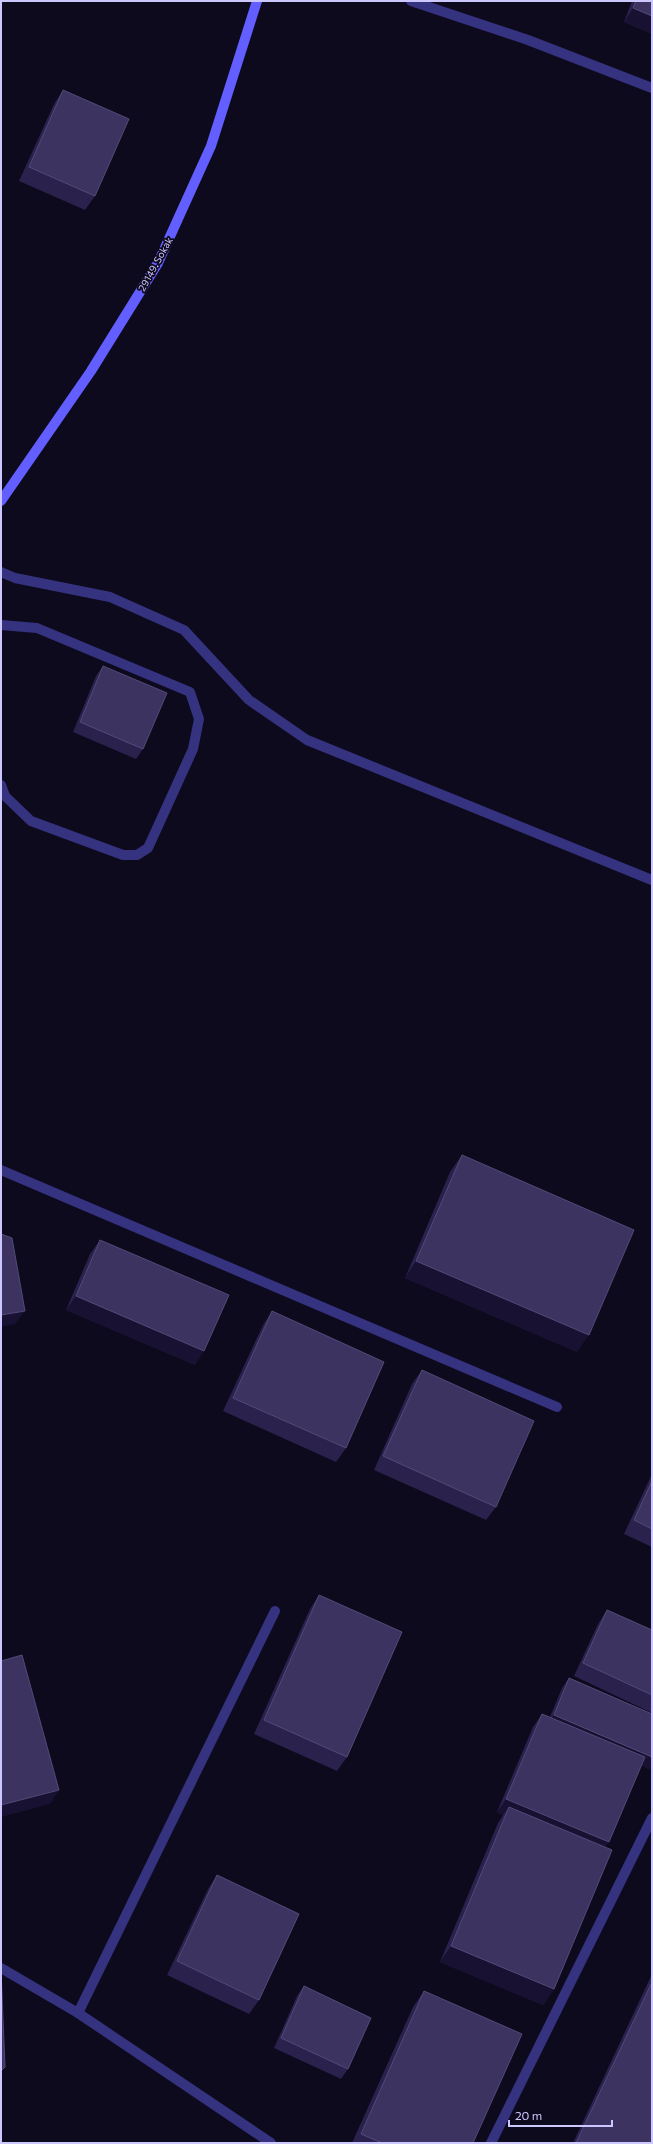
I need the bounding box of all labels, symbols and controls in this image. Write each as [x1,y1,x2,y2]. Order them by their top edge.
street label: 29149. Sokak [135,234,175,293]
scale bar [509,2102,612,2128]
text: 20 m [515,2108,542,2122]

